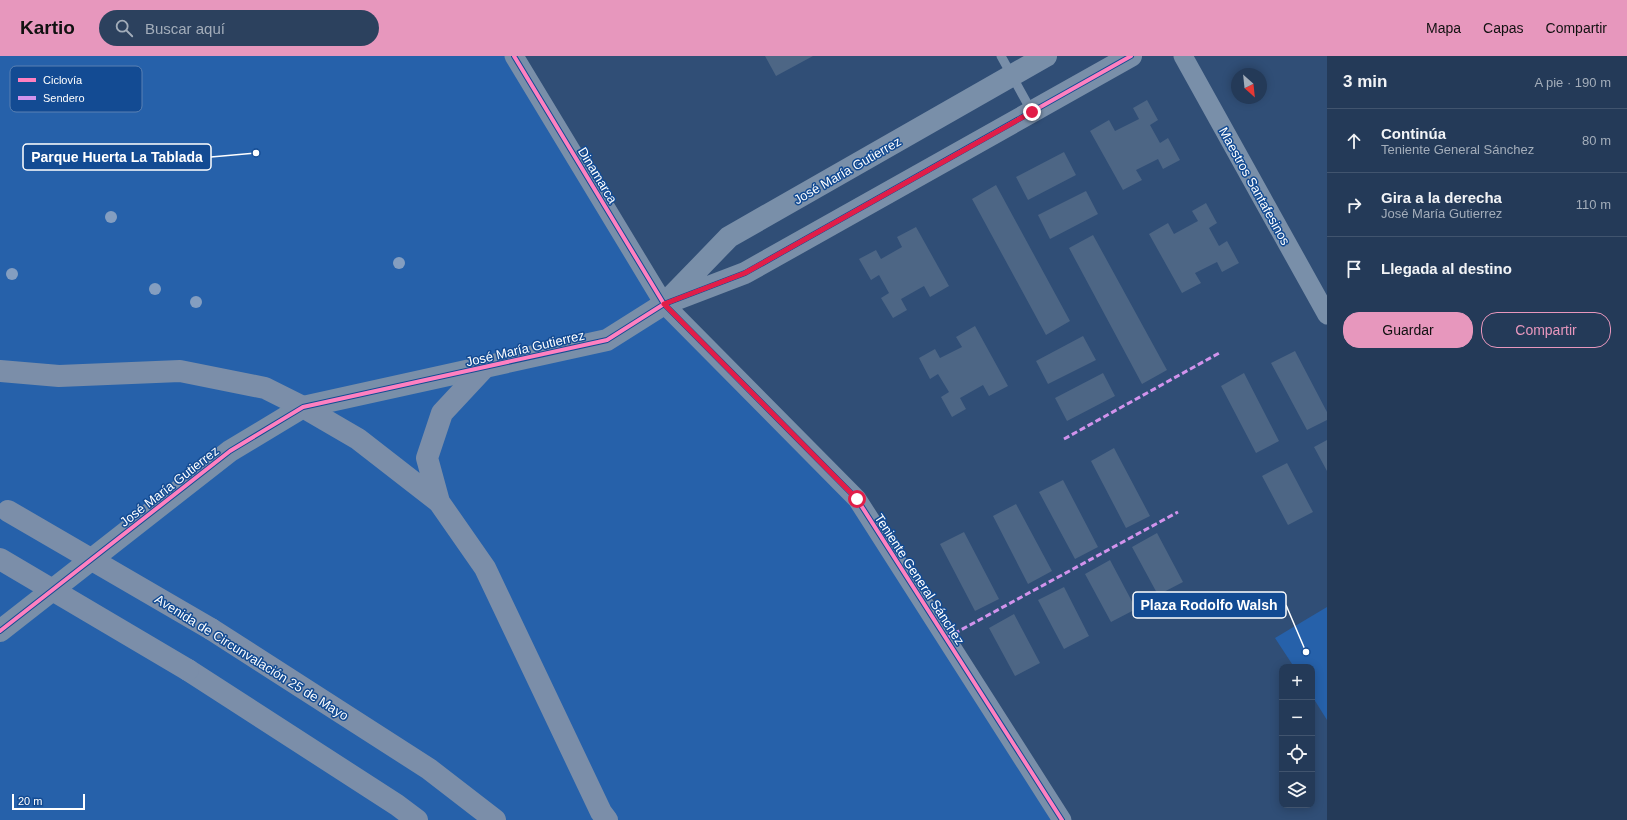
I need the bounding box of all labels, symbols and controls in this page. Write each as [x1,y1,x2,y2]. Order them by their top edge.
search box [99,10,379,46]
text: Kartio [20,17,75,38]
icon: search [113,17,135,39]
text: Buscar aquí [145,20,225,37]
text: Mapa [1426,20,1461,36]
text: Capas [1483,20,1524,36]
text: Compartir [1546,20,1607,36]
legend [10,66,142,112]
north arrow [1231,68,1267,104]
text: 3 min [1343,72,1387,91]
text: Ciclovía [43,74,83,86]
text: A pie · 190 m [1534,75,1611,90]
text: Sendero [43,92,85,104]
route end [1023,103,1041,121]
street label: Maestros Santafesinos [1216,125,1293,248]
text: Continúa [1381,125,1446,142]
icon: ahead [1343,130,1365,152]
text: 80 m [1582,133,1611,148]
street label: José María Gutierrez [791,134,904,207]
text: Teniente General Sánchez [1381,142,1534,157]
callout: Parque Huerta La Tablada [23,144,211,170]
street label: Dinamarca [575,144,621,207]
text: Parque Huerta La Tablada [31,149,203,165]
text: Gira a la derecha [1381,189,1502,206]
icon: right [1343,194,1365,216]
text: 110 m [1576,197,1611,212]
text: José María Gutierrez [1381,206,1502,221]
icon: arrive [1343,258,1365,280]
text: Llegada al destino [1381,260,1512,277]
button: Guardar [1343,312,1473,348]
button: Compartir [1481,312,1611,348]
street label: José María Gutierrez [464,328,586,369]
street label: José María Gutierrez [117,443,222,530]
route start [848,490,866,508]
street label: Teniente General Sánchez [872,511,968,648]
street label: Avenida de Circunvalación 25 de Mayo [152,591,351,723]
callout: Plaza Rodolfo Walsh [1133,592,1286,618]
text: Plaza Rodolfo Walsh [1140,597,1278,613]
map controls [1279,664,1315,808]
button: + [1279,664,1315,700]
button: − [1279,700,1315,736]
button: locate [1279,736,1315,772]
button: layers [1279,772,1315,808]
scale bar [12,792,85,811]
text: 20 m [18,795,42,807]

